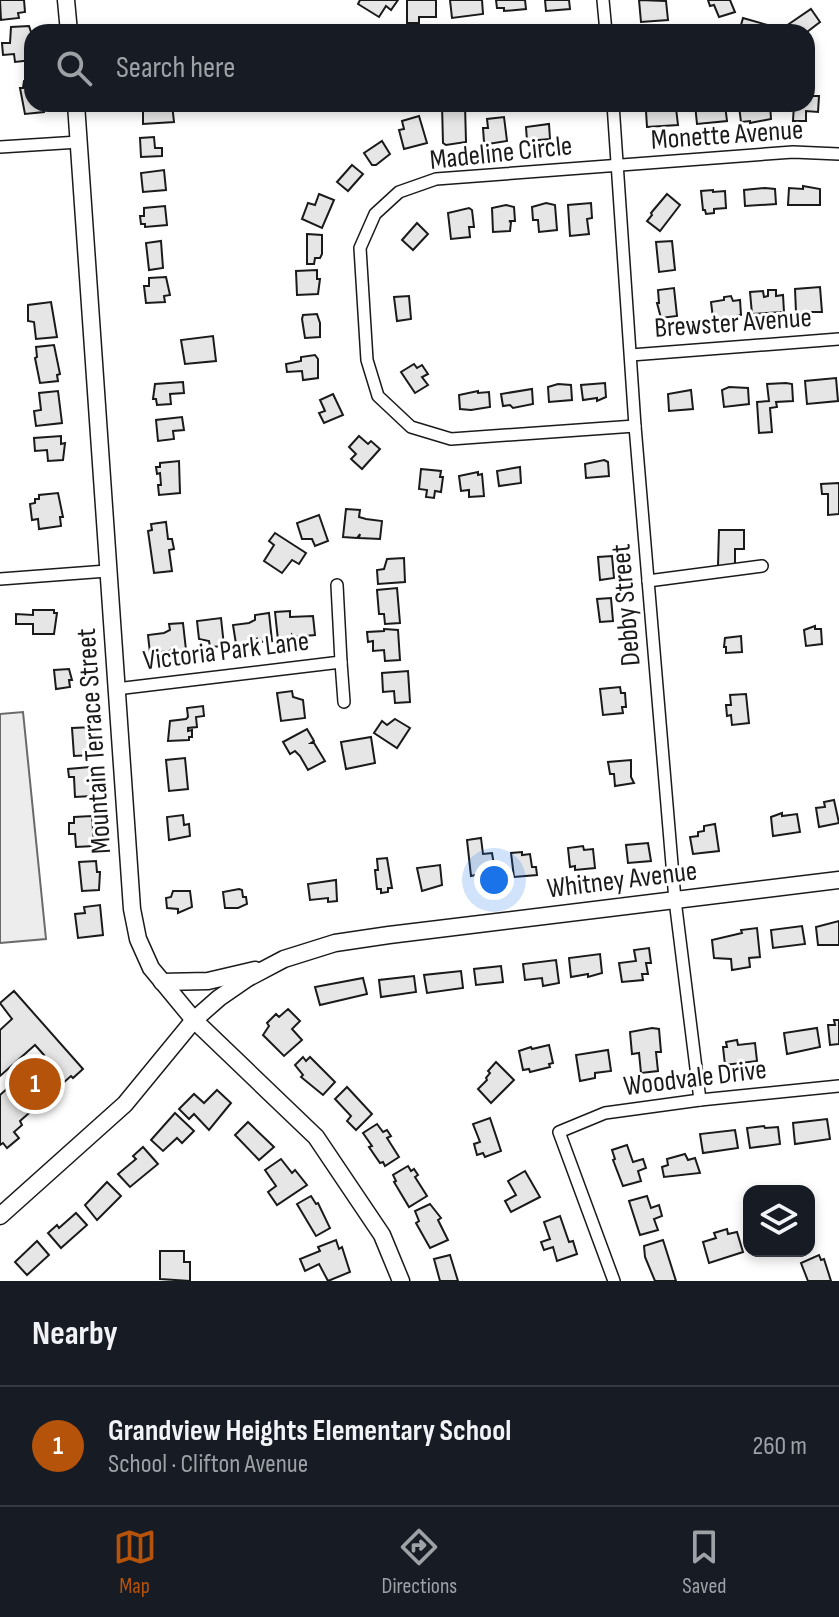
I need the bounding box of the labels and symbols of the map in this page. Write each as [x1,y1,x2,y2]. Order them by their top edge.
street label: Monette Avenue [650,113,804,157]
street label: Madeline Circle [428,129,574,177]
street label: Brewster Avenue [653,301,813,345]
street label: Debby Street [604,543,648,667]
street label: Victoria Park Lane [141,624,311,678]
street label: Mountain Terrace Street [70,627,118,855]
street label: Whitney Avenue [545,854,699,906]
your location [474,860,514,900]
street label: Woodvale Drive [622,1053,768,1103]
pin: 1 [9,1054,61,1114]

